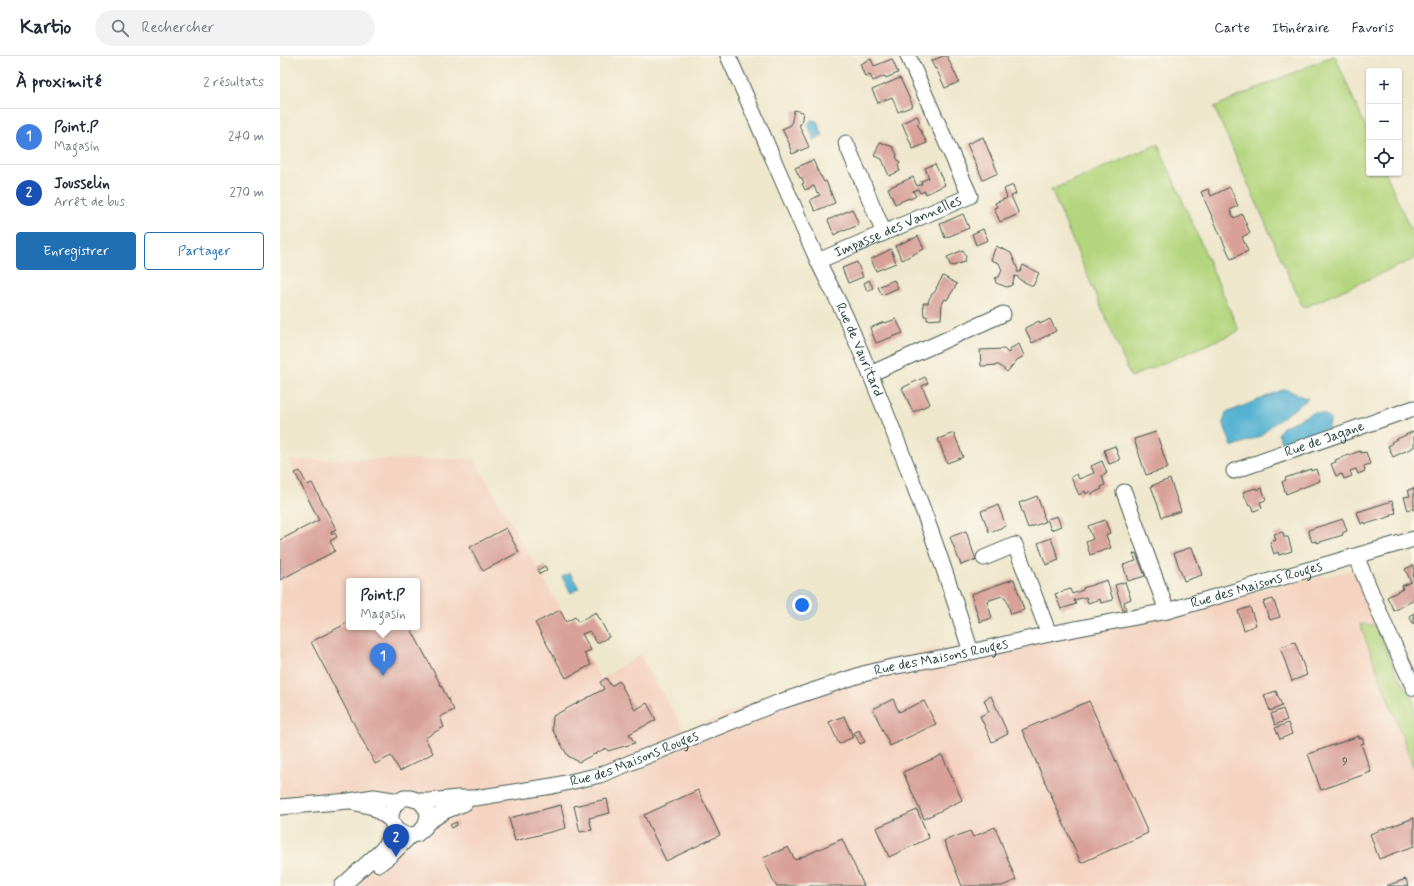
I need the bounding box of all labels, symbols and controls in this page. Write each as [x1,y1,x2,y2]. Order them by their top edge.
search box [95,10,375,46]
text: Kartio [20,15,71,40]
icon: search [109,17,131,39]
text: Rechercher [141,18,214,38]
text: Carte [1214,19,1250,37]
text: Itinéraire [1272,19,1329,37]
text: Favoris [1351,19,1394,37]
map controls [1366,68,1402,176]
button: + [1366,68,1402,104]
text: À proximité [16,71,101,93]
text: 2 résultats [203,74,264,91]
button: − [1366,104,1402,140]
text: Point.P [54,118,99,138]
text: 1 [26,128,32,145]
text: 240 m [228,128,264,145]
text: Magasin [54,138,99,155]
button: locate [1366,140,1402,176]
text: Jousselin [54,174,110,194]
text: 2 [26,184,32,201]
text: 270 m [229,184,264,201]
street label: Impasse des Vannelles [832,191,965,262]
text: Arrêt de bus [54,194,125,211]
button: Enregistrer [16,232,136,270]
button: Partager [144,232,264,270]
street label: Rue de Vauritard [831,300,888,399]
street label: Rue de Jagane [1282,417,1367,462]
street label: Rue des Maisons Rouges [1189,557,1325,613]
popup [346,578,420,630]
text: Point.P [360,586,405,606]
your location [792,595,812,615]
text: Magasin [360,606,406,623]
street label: Rue des Maisons Rouges [872,635,1010,680]
pin: 1 [370,643,396,676]
street label: Rue des Maisons Rouges [568,727,702,791]
house number: 9 [1342,754,1348,770]
pin: 2 [383,824,409,857]

